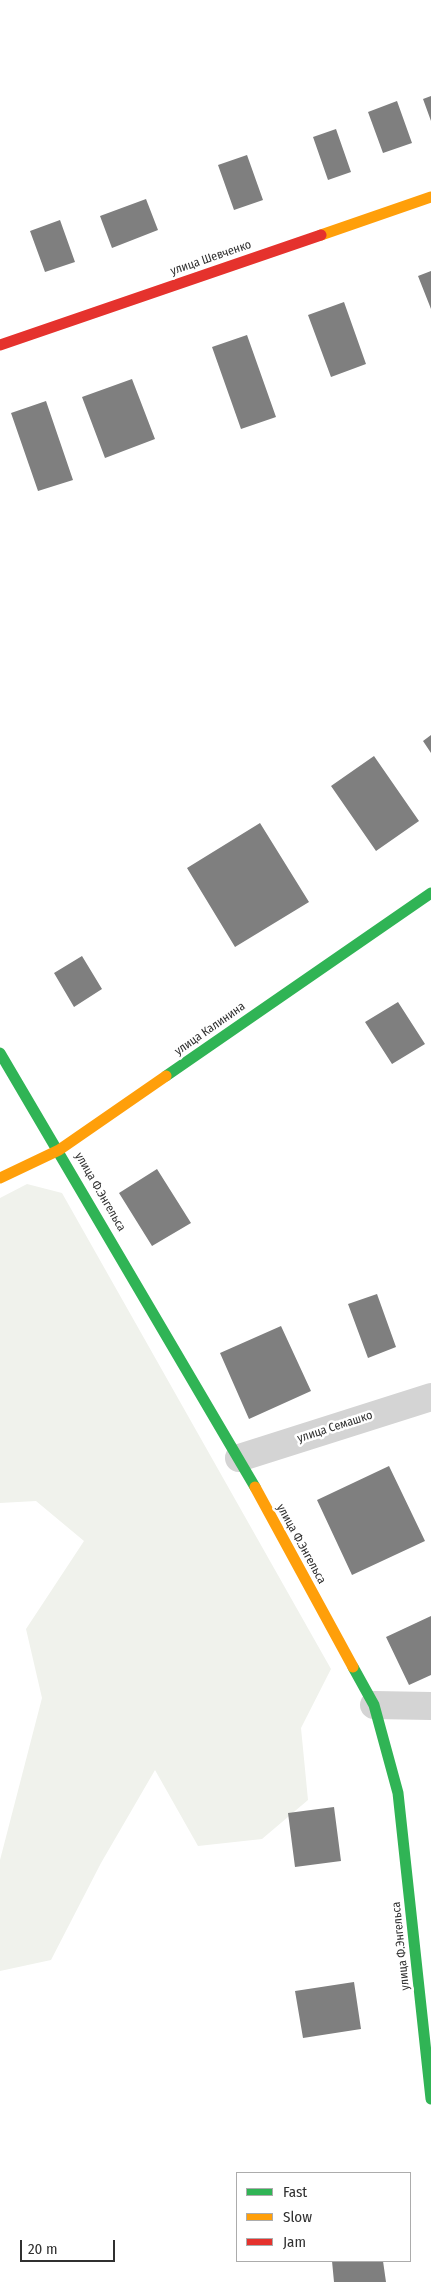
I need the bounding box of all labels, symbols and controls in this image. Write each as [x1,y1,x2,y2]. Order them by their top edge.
street label: улица Шевченко [169,237,253,279]
street label: улица Калинина [172,999,248,1059]
street label: улица Ф.Энгельса [72,1150,128,1234]
street label: улица Семашко [296,1408,374,1446]
street label: улица Ф.Энгельса [273,1502,329,1586]
street label: улица Ф.Энгельса [389,1901,413,1991]
legend [236,2172,411,2262]
text: Fast [283,2183,307,2201]
text: Slow [283,2208,312,2226]
scale bar [22,2230,118,2262]
text: Jam [283,2233,306,2251]
text: 20 m [28,2240,58,2258]

